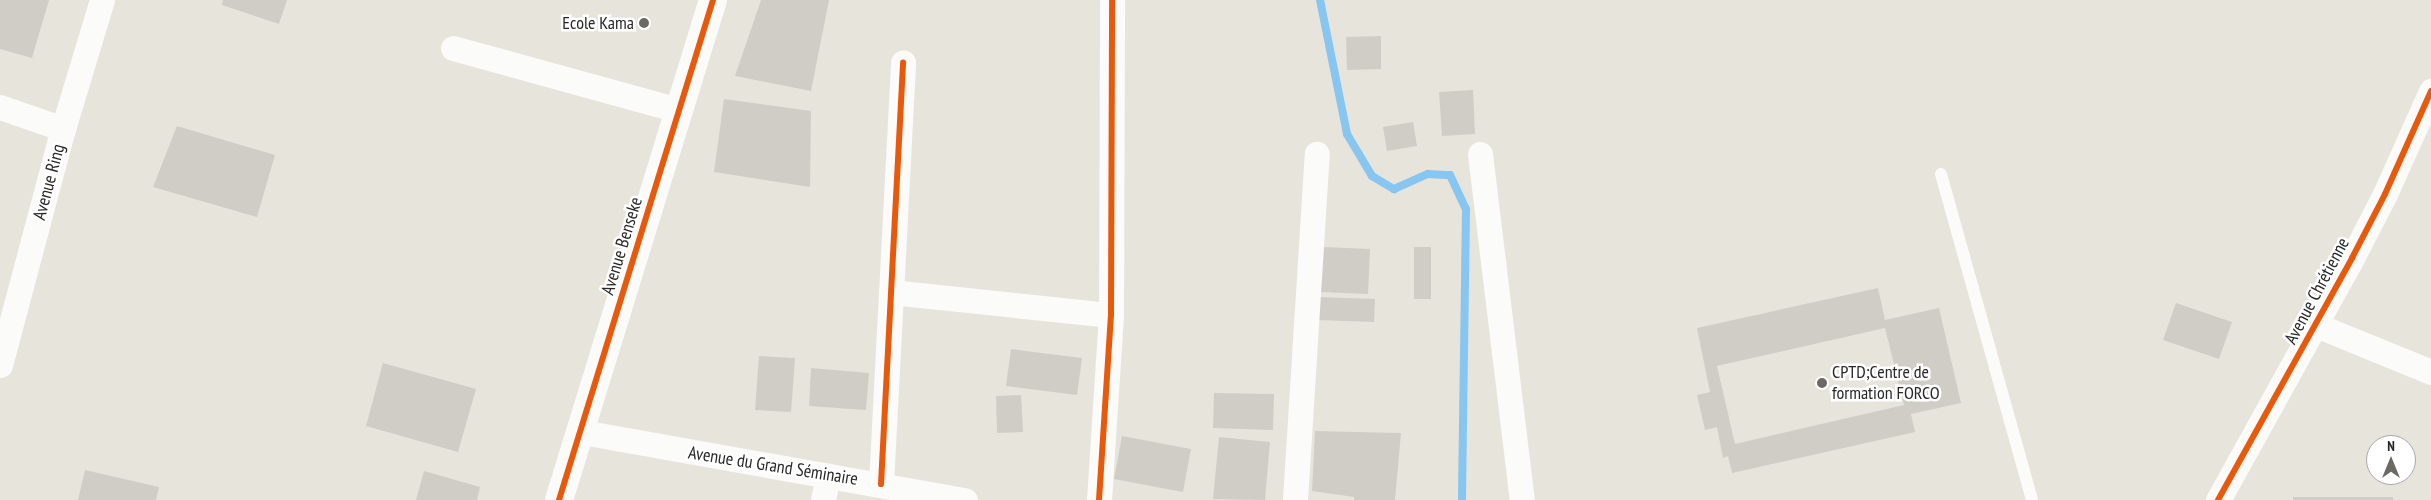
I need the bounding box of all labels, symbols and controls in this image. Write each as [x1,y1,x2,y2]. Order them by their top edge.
place label: Ecole Kama [562,12,634,34]
marker: Ecole Kama [638,17,650,29]
street label: Avenue Ring [29,142,69,222]
street label: Avenue Benseke [597,195,647,297]
street label: Avenue Chrétienne [2280,234,2354,348]
place label: CPTD;Centre de formation FORCO [1832,362,1940,404]
marker: CPTD;Centre de formation FORCO [1816,377,1828,389]
north arrow [2366,435,2416,485]
text: N [2387,437,2395,455]
street label: Avenue du Grand Séminaire [687,442,859,490]

